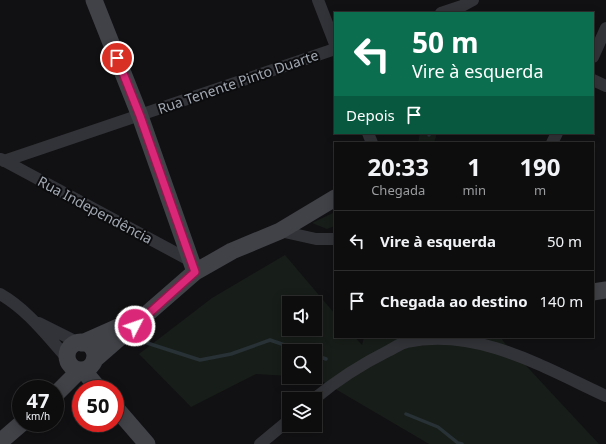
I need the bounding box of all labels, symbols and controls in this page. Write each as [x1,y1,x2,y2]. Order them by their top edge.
text: 50 m [412,23,479,61]
icon: left [346,28,398,80]
pin [100,41,134,75]
street label: Rua Tenente Pinto Duarte [155,45,321,118]
icon: arrive [106,47,128,69]
text: Vire à esquerda [412,59,544,83]
icon: arrive [403,104,425,126]
text: Depois [346,105,395,125]
text: 20:33 [367,150,429,183]
text: 1 [467,150,481,183]
text: 190 [519,150,561,183]
street label: Rua Independência [35,171,156,248]
text: Chegada [371,181,425,199]
text: min [462,181,486,199]
text: m [534,181,546,199]
icon: left [346,230,368,252]
text: Vire à esquerda [380,231,496,251]
text: 50 m [547,231,582,251]
icon: arrive [346,290,368,312]
text: Chegada ao destino [380,291,528,311]
text: 140 m [540,291,583,311]
map controls [282,296,322,432]
button: sound [282,296,322,336]
position arrow [114,305,156,347]
button: search [282,344,322,384]
speed limit sign: 50 [72,380,124,432]
text: 47 [27,387,49,414]
button: layers [282,392,322,432]
text: km/h [26,409,50,423]

